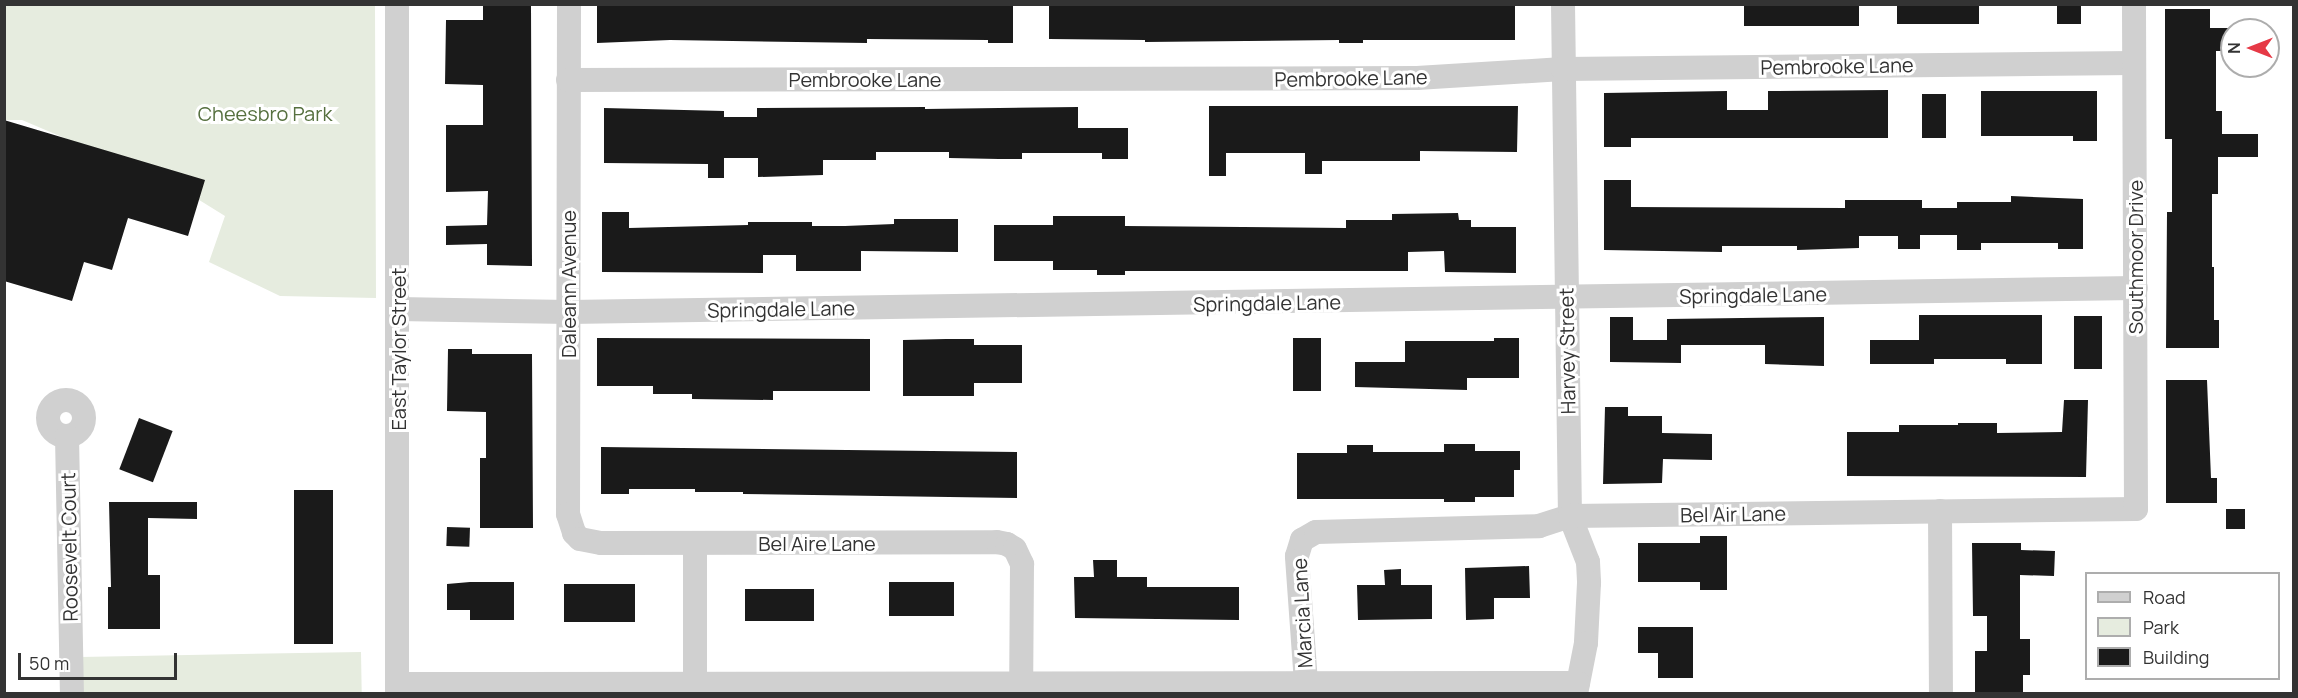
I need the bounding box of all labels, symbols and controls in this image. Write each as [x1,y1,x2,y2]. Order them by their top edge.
north arrow [2220,18,2280,78]
text: N [2223,42,2245,54]
street label: Pembrooke Lane [1760,53,1914,79]
street label: Pembrooke Lane [1274,65,1428,91]
street label: Pembrooke Lane [788,67,942,91]
park label: Cheesbro Park [198,101,332,125]
street label: Southmoor Drive [2123,180,2147,334]
street label: Daleann Avenue [556,210,580,358]
street label: East Taylor Street [386,267,410,431]
street label: Springdale Lane [1679,282,1827,308]
street label: Harvey Street [1554,288,1580,414]
street label: Springdale Lane [1193,290,1341,316]
street label: Springdale Lane [707,296,855,322]
street label: Roosevelt Court [56,472,82,622]
street label: Bel Air Lane [1680,501,1786,527]
street label: Bel Aire Lane [758,531,876,555]
street label: Marcia Lane [1287,557,1317,669]
legend [2085,572,2280,680]
text: Road [2143,585,2186,609]
text: Park [2143,615,2179,639]
scale bar [21,641,180,679]
text: Building [2143,645,2209,669]
text: 50 m [29,651,69,675]

